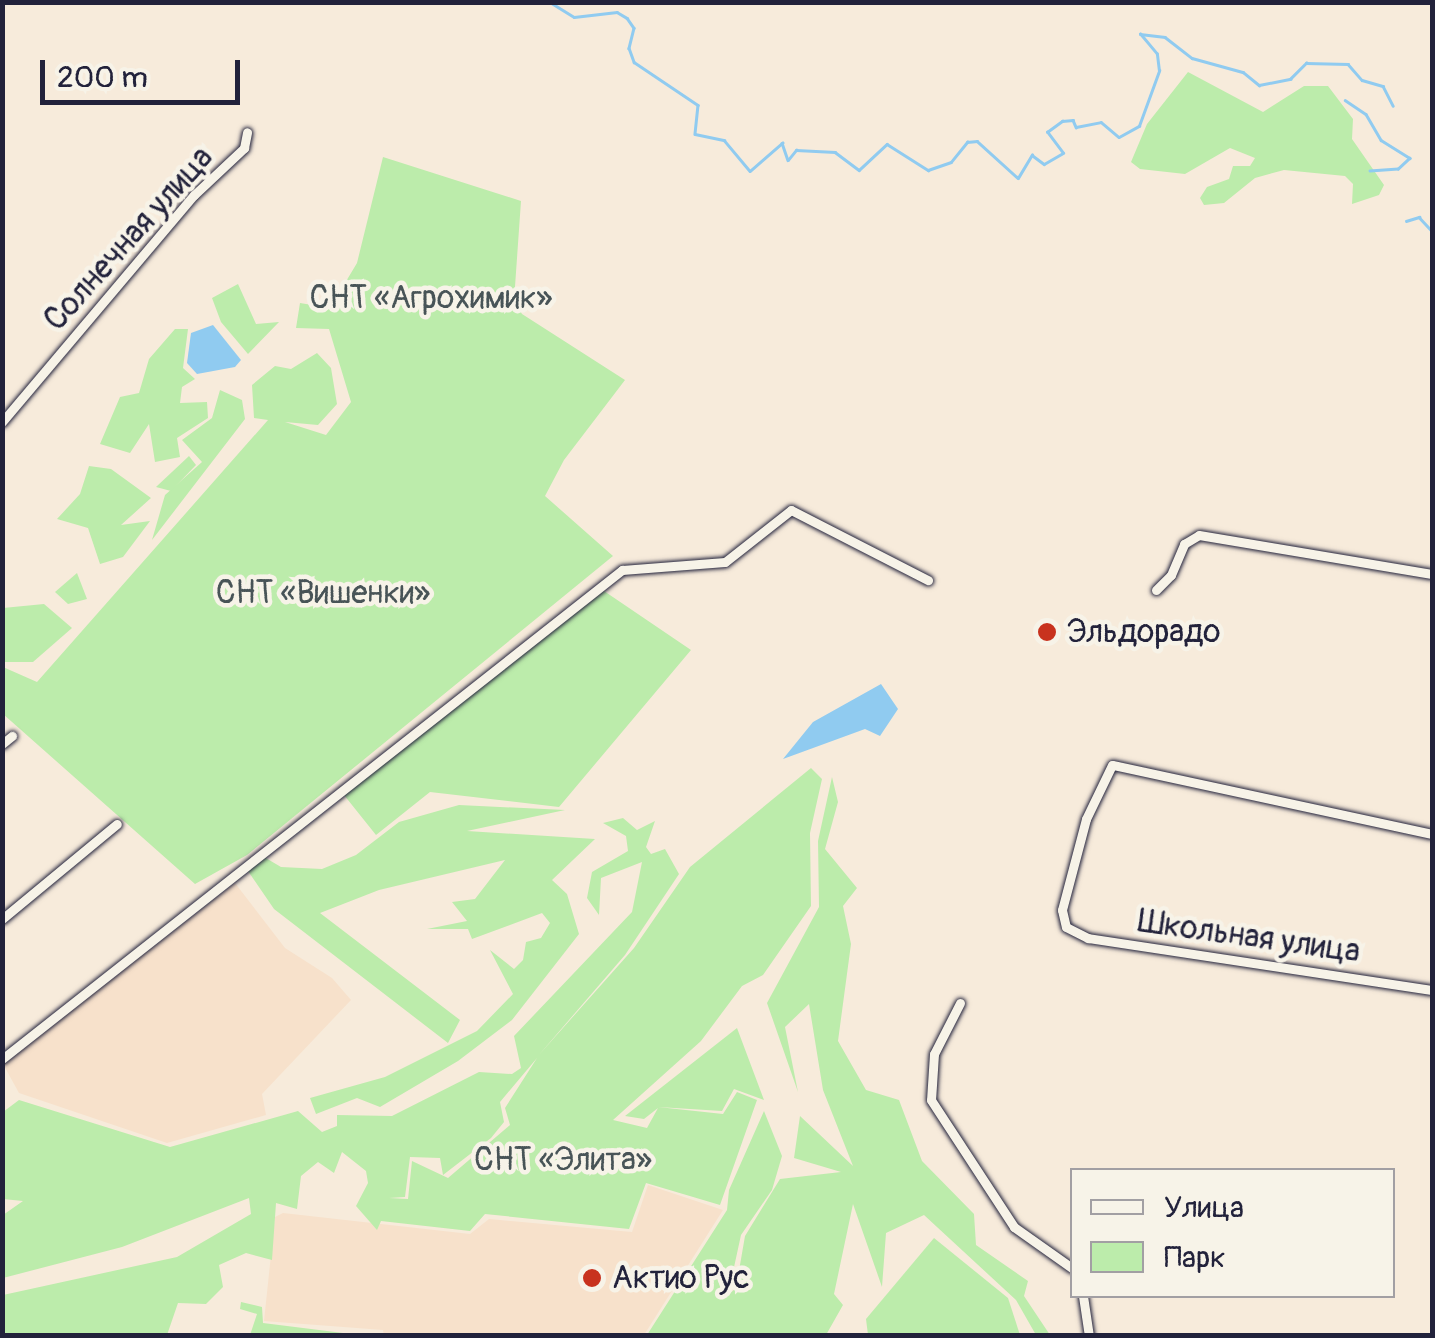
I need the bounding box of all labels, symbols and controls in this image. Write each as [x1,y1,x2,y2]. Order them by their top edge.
scale bar [45,40,245,102]
text: 200 m [57,59,148,96]
street label: Солнечная улица [36,139,222,339]
park label: СНТ «Агрохимик» [310,279,552,317]
park label: СНТ «Вишенки» [216,574,430,612]
place label: Эльдорадо [1067,613,1221,651]
marker: Эльдорадо [1036,621,1058,643]
street label: Школьная улица [1135,902,1363,972]
park label: СНТ «Элита» [474,1141,652,1179]
legend [1070,1168,1395,1298]
text: Улица [1164,1189,1244,1226]
text: Парк [1164,1239,1226,1276]
place label: Актио Рус [612,1259,750,1297]
marker: Актио Рус [581,1267,603,1289]

